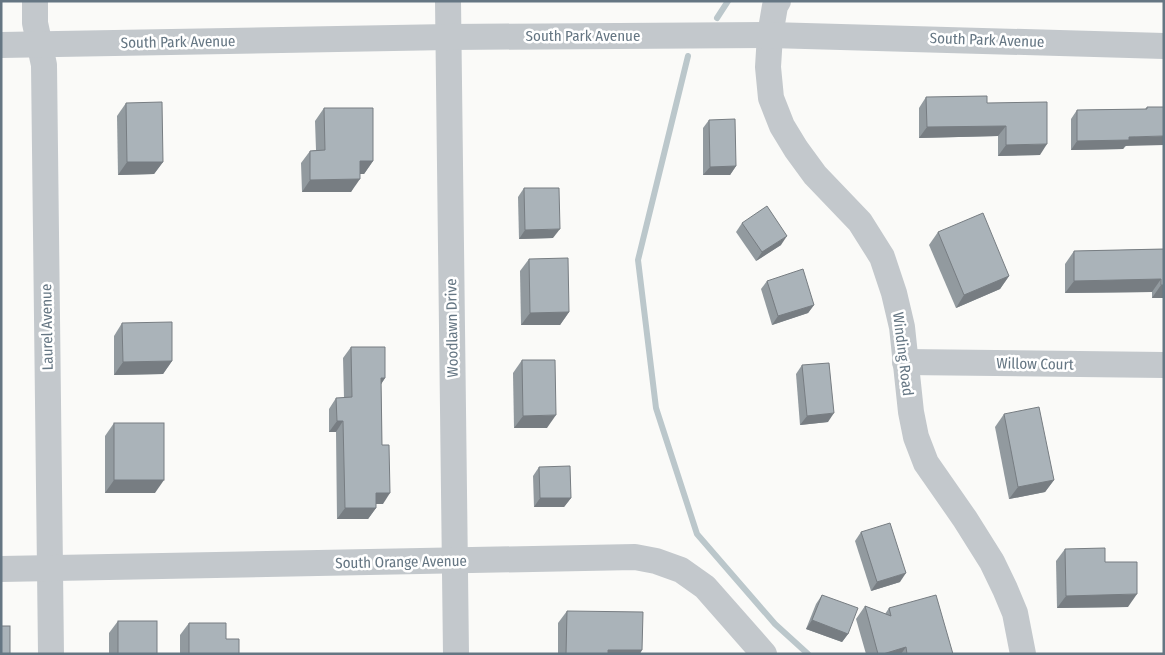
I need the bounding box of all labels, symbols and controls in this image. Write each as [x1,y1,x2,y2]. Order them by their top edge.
street label: South Park Avenue [526,27,640,45]
street label: South Park Avenue [929,29,1045,51]
street label: South Park Avenue [120,32,236,52]
street label: Woodlawn Drive [442,278,462,378]
street label: Laurel Avenue [37,284,57,370]
street label: Winding Road [889,311,917,397]
street label: Willow Court [996,354,1074,374]
street label: South Orange Avenue [335,552,467,572]

